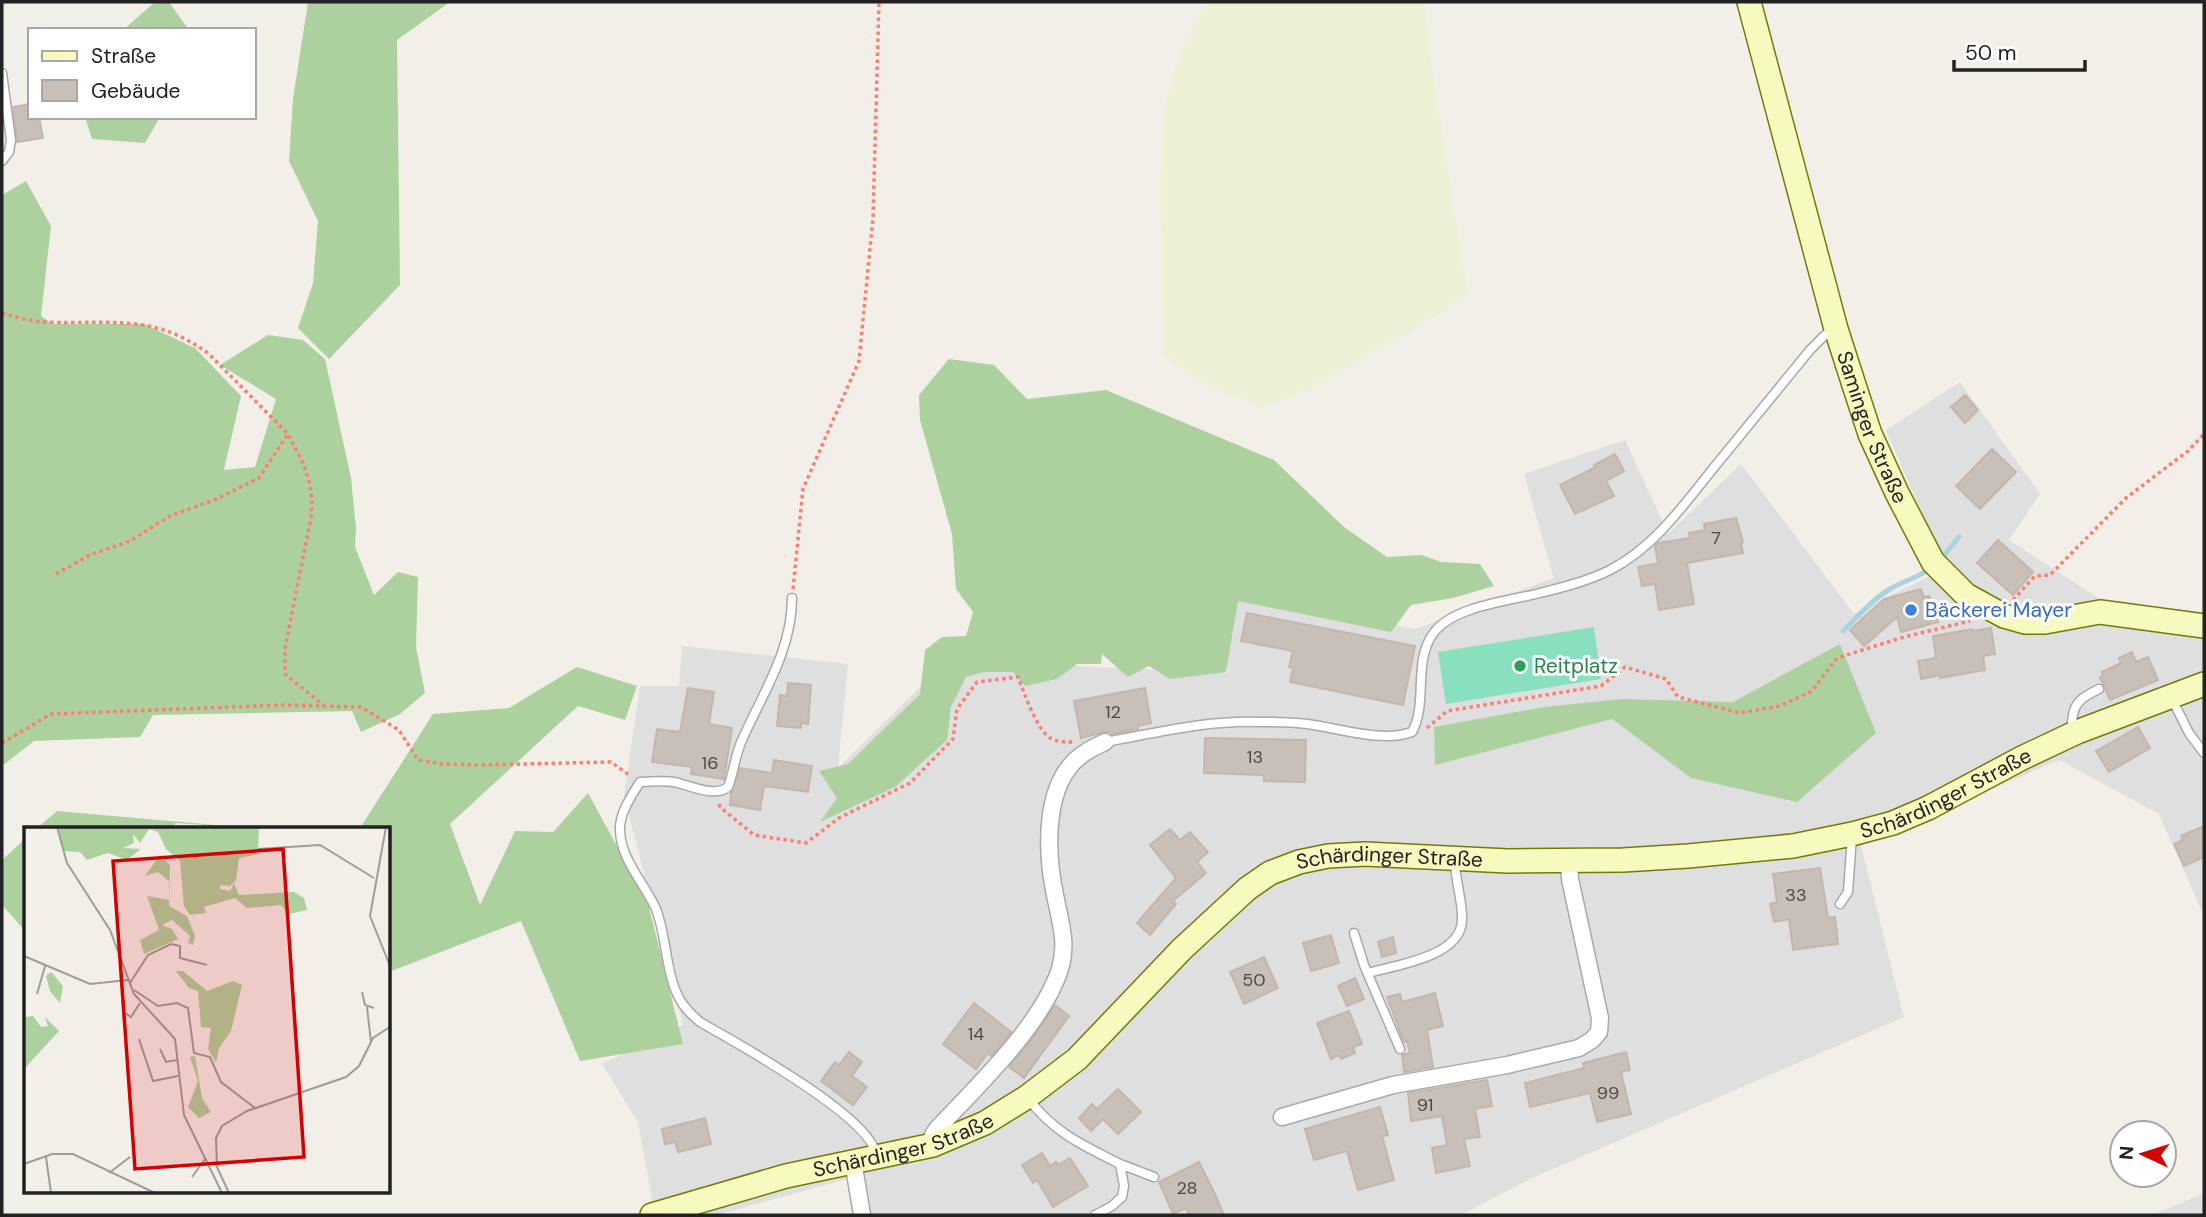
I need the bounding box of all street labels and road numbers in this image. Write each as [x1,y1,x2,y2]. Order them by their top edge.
street label: Saminger Straße [1830,348,1914,508]
street label: Schärdinger Straße [1857,742,2036,845]
street label: Schärdinger Straße [1294,840,1484,876]
street label: Schärdinger Straße [810,1107,1000,1184]

